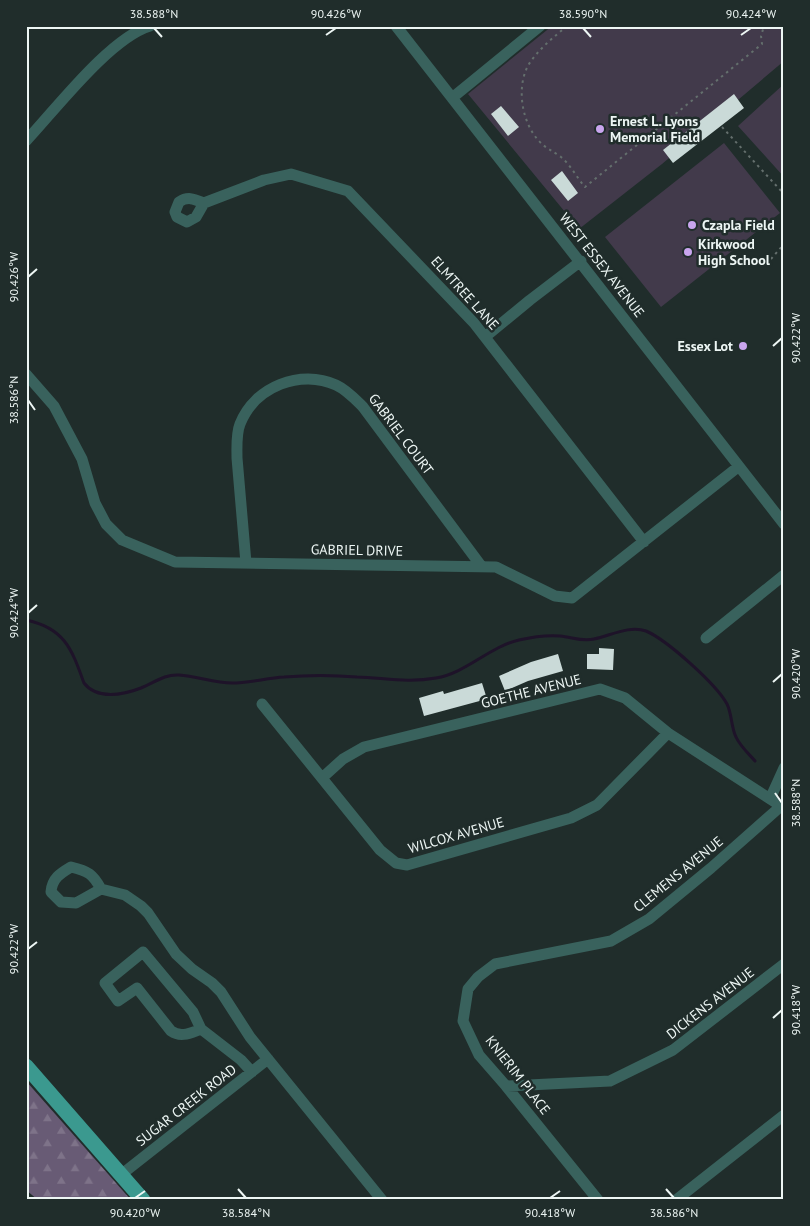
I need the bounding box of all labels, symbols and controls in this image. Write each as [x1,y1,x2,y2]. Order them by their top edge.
text: 38.588°N [130,6,178,21]
text: 90.426°W [311,6,361,21]
text: 38.590°N [559,6,607,21]
text: 90.424°W [726,6,776,21]
place label: Ernest L. Lyons Memorial Field [610,112,700,146]
marker: Ernest L. Lyons Memorial Field [594,123,606,135]
street label: WEST ESSEX AVENUE [556,209,648,321]
place label: Czapla Field [702,216,775,234]
marker: Czapla Field [686,219,698,231]
place label: Kirkwood High School [698,235,771,269]
marker: Kirkwood High School [682,246,694,258]
text: 90.426°W [6,252,21,302]
street label: ELMTREE LANE [427,252,503,334]
text: 90.422°W [788,313,803,363]
place label: Essex Lot [677,337,733,355]
marker: Essex Lot [737,340,749,352]
text: 38.586°N [6,376,21,424]
street label: GABRIEL COURT [365,390,437,478]
street label: GABRIEL DRIVE [311,540,403,560]
text: 90.424°W [6,588,21,638]
text: 90.420°W [788,649,803,699]
street label: GOETHE AVENUE [479,670,583,712]
text: 38.588°N [788,779,803,827]
street label: WILCOX AVENUE [406,813,506,857]
street label: CLEMENS AVENUE [629,832,727,916]
text: 90.422°W [6,924,21,974]
street label: DICKENS AVENUE [663,963,757,1043]
text: 90.418°W [788,985,803,1035]
street label: KNIERIM PLACE [482,1032,554,1118]
street label: SUGAR CREEK ROAD [132,1060,240,1150]
text: 90.420°W [110,1205,160,1220]
text: 38.584°N [222,1205,270,1220]
text: 90.418°W [525,1205,575,1220]
text: 38.586°N [650,1205,698,1220]

